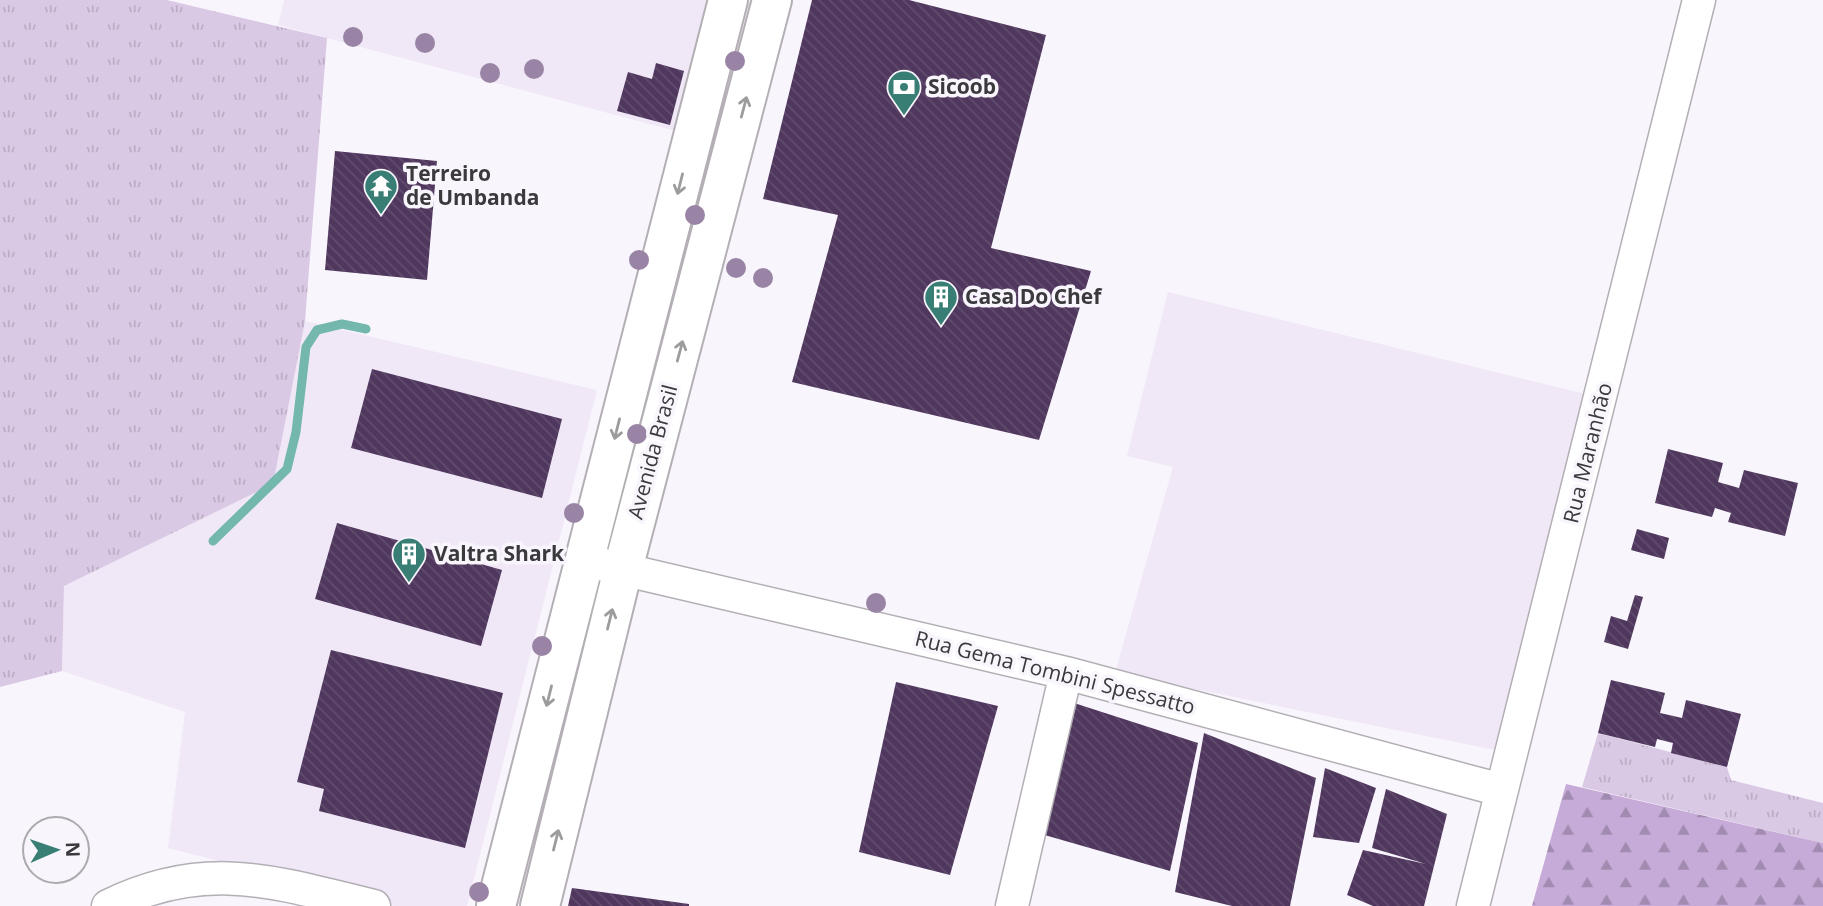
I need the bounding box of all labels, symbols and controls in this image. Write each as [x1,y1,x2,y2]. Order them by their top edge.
bank icon: Sicoob [885,68,923,117]
place label: Sicoob [928,72,996,100]
one-way arrow [738,97,751,119]
place label: Terreiro de Umbanda [406,159,539,211]
temple icon: Terreiro de Umbanda [362,167,400,216]
one-way arrow [673,173,686,195]
building icon: Casa Do Chef [922,278,960,327]
place label: Casa Do Chef [965,282,1103,310]
one-way arrow [674,340,687,363]
street label: Rua Maranhão [1556,380,1618,526]
street label: Avenida Brasil [621,381,683,522]
one-way arrow [610,417,623,439]
building icon: Valtra Shark [390,535,428,584]
place label: Valtra Shark [434,539,565,567]
one-way arrow [604,608,618,631]
street label: Rua Gema Tombini Spessatto [912,624,1198,720]
one-way arrow [542,685,555,707]
north arrow [21,815,91,885]
one-way arrow [550,829,563,852]
text: N [60,841,86,858]

